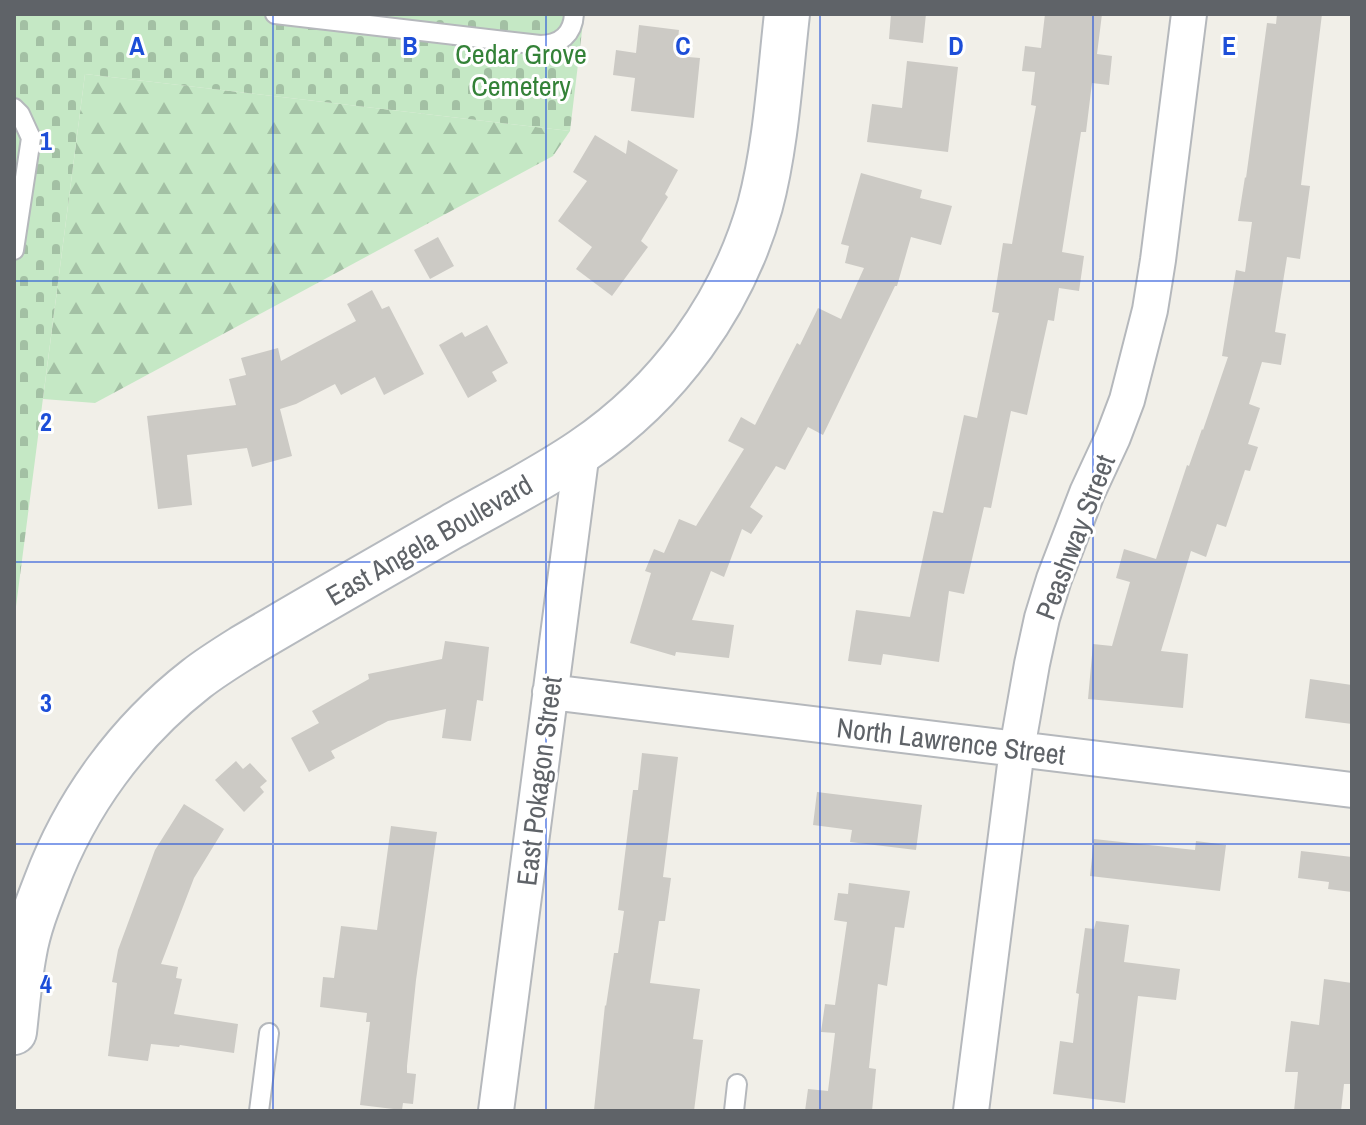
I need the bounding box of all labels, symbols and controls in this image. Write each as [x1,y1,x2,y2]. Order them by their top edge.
text: A [129,28,145,63]
text: B [402,28,418,63]
text: C [675,28,691,63]
text: D [948,28,964,63]
text: E [1222,28,1236,63]
park label: Cedar Grove Cemetery [455,35,587,105]
text: 1 [40,123,52,158]
text: 2 [40,404,52,439]
street label: Peashway Street [1026,449,1124,625]
street label: East Angela Boulevard [319,465,539,615]
street label: East Pokagon Street [507,674,571,888]
text: 3 [40,685,52,720]
street label: North Lawrence Street [835,708,1067,774]
text: 4 [40,966,52,1001]

